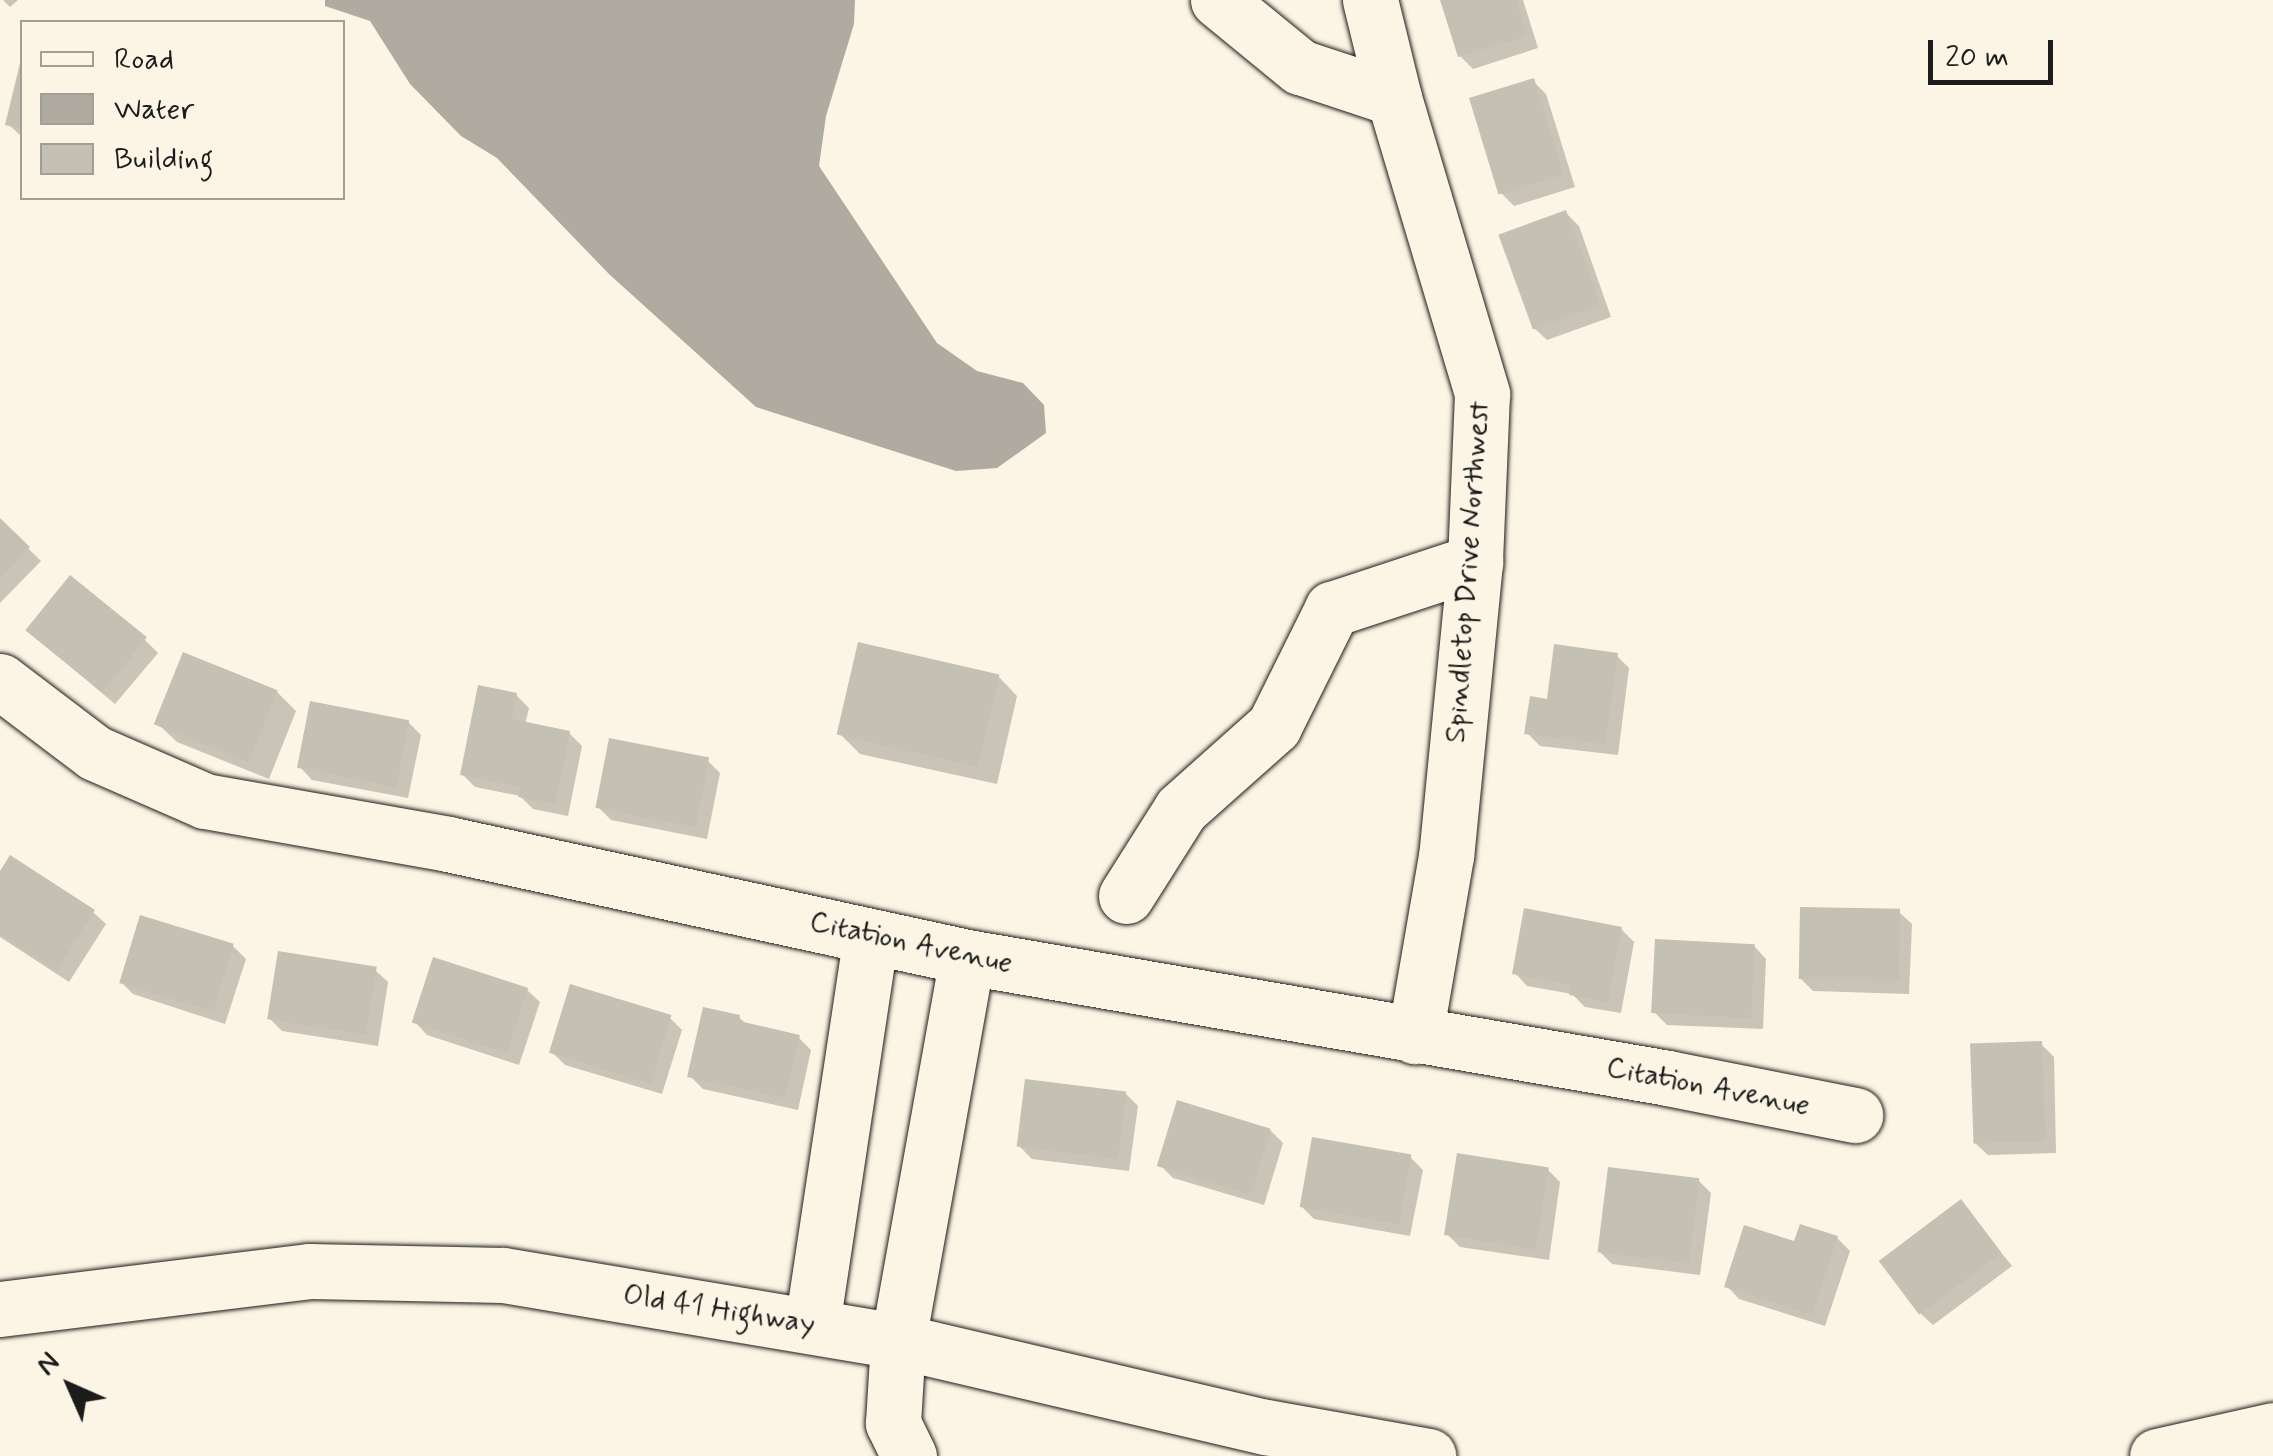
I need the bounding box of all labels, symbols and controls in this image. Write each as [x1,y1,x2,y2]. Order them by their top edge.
legend [20,20,345,200]
scale bar [1933,20,2058,82]
text: 20 m [1945,38,2009,77]
text: Road [114,40,174,79]
text: Water [114,90,194,129]
text: Building [114,140,213,179]
street label: Spindletop Drive Northwest [1438,401,1498,743]
street label: Citation Avenue [809,904,1013,982]
street label: Citation Avenue [1606,1050,1810,1124]
street label: Old 41 Highway [620,1277,818,1343]
north arrow [20,1336,120,1436]
text: N [29,1345,68,1384]

